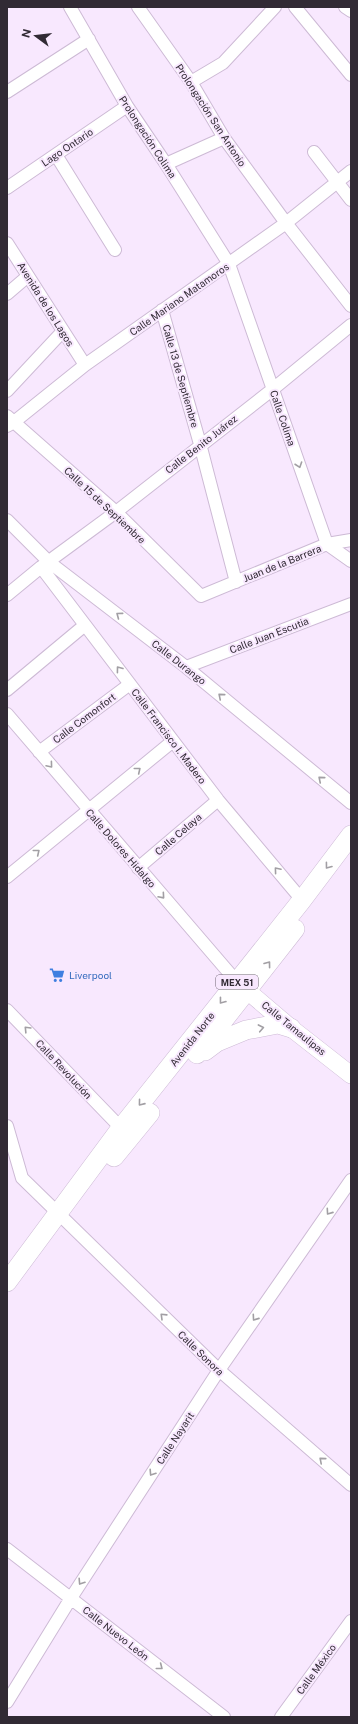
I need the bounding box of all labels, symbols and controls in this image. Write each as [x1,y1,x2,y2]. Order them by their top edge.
north arrow [16,16,56,56]
text: N [19,28,33,39]
street label: Prolongación San Antonio [173,62,249,169]
street label: Prolongación Colima [117,94,179,180]
street label: Lago Ontario [39,125,95,169]
street label: Avenida de los Lagos [15,260,77,348]
street label: Calle Mariano Matamoros [127,260,231,338]
street label: Calle 13 de Septiembre [160,323,202,429]
street label: Calle Colima [268,389,298,447]
street label: Calle Benito Juárez [163,412,239,476]
one-way arrow [295,462,303,469]
street label: Calle 15 de Septiembre [62,464,148,546]
street label: Juan de la Barrera [241,542,323,584]
one-way arrow [116,613,123,620]
street label: Calle Juan Escutia [228,614,310,656]
street label: Calle Durango [149,637,209,687]
one-way arrow [116,667,123,674]
street label: Calle Francisco I. Madero [129,686,209,786]
street label: Calle Comonfort [50,690,118,746]
one-way arrow [218,693,226,700]
one-way arrow [46,761,53,768]
one-way arrow [133,767,141,774]
one-way arrow [318,776,326,783]
street label: Calle Dolores Hidalgo [84,806,159,890]
street label: Calle Celaya [152,811,204,857]
one-way arrow [33,849,40,856]
one-way arrow [326,861,333,868]
one-way arrow [275,868,282,875]
one-way arrow [158,891,165,899]
one-way arrow [264,962,271,969]
supermarket icon: Liverpool [48,966,66,984]
place label: Liverpool [69,969,112,981]
road number: MEX 51 [216,975,258,989]
one-way arrow [219,997,226,1004]
street label: Calle Tamaulipas [260,999,328,1057]
street label: Avenida Norte [167,1009,217,1069]
one-way arrow [258,1024,264,1032]
one-way arrow [24,1026,31,1034]
street label: Calle Revolución [33,1037,95,1101]
one-way arrow [139,1099,146,1106]
one-way arrow [327,1207,334,1214]
one-way arrow [160,1313,168,1321]
one-way arrow [253,1314,260,1321]
street label: Calle Sonora [176,1328,226,1378]
street label: Calle Nayarit [154,1410,196,1466]
one-way arrow [319,1457,326,1464]
one-way arrow [149,1469,157,1476]
one-way arrow [79,1578,86,1585]
street label: Calle Nuevo León [81,1603,152,1663]
street label: Calle México [294,1641,338,1697]
one-way arrow [155,1662,162,1669]

